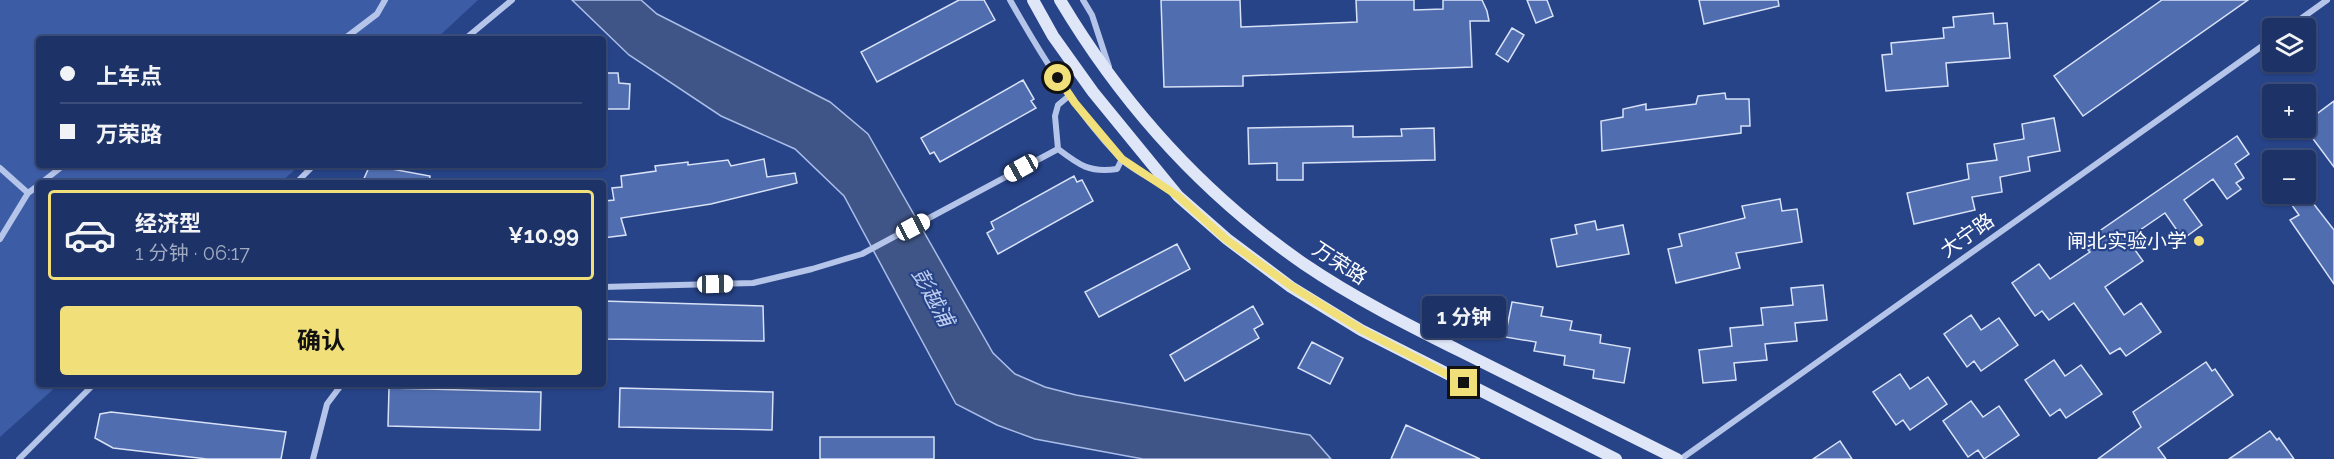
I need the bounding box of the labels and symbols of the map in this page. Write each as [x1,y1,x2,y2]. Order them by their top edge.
route start [1044,64,1071,91]
car [1001,151,1041,185]
street label: 大宁路 [1936,208,1998,262]
car [893,211,933,243]
place label: 闸北实验小学 [2067,229,2187,253]
marker: 闸北实验小学 [2192,234,2206,248]
street label: 万荣路 [1308,237,1372,289]
water label: 彭越浦 [907,263,961,333]
car [697,275,733,293]
callout: 1 分钟 [1422,296,1506,338]
route end [1450,369,1477,396]

